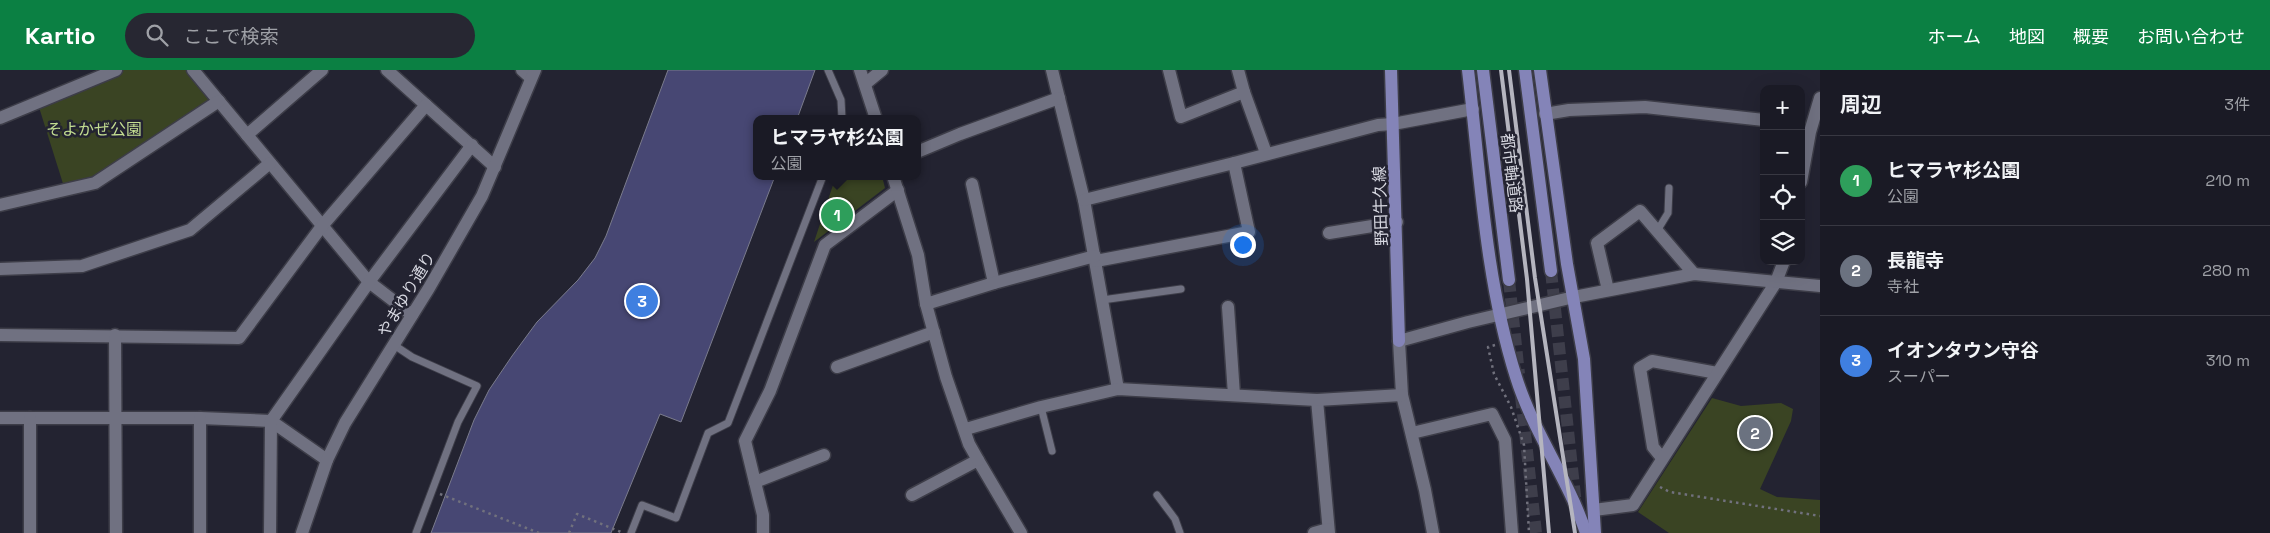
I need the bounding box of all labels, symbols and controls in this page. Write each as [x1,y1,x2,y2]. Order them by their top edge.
search box [125,13,475,58]
text: Kartio [25,20,95,51]
icon: search [143,21,171,49]
text: ここで検索 [183,24,278,49]
text: ホーム [1928,25,1981,48]
text: 地図 [2009,25,2045,48]
text: 概要 [2073,25,2109,48]
text: お問い合わせ [2137,25,2245,48]
map controls [1760,85,1805,265]
button: + [1760,85,1805,130]
text: 周辺 [1840,91,1882,118]
text: 3件 [2224,94,2250,115]
popup [753,115,921,180]
park label: そよかぜ公園 [46,119,142,140]
text: ヒマラヤ杉公園 [770,125,904,150]
button: − [1760,130,1805,175]
street label: 都市軸道路 [1496,132,1527,214]
text: 公園 [770,153,803,174]
text: ヒマラヤ杉公園 [1887,158,2020,183]
street label: 野田牛久線 [1369,166,1392,246]
text: 1 [1852,170,1860,191]
text: 210 m [2206,170,2250,191]
button: locate [1760,175,1805,220]
text: 公園 [1887,186,1919,207]
pin: 1 [821,196,853,234]
button: layers [1760,220,1805,265]
your location [1230,232,1256,258]
street label: やまゆり通り [373,248,440,341]
text: 長龍寺 [1887,248,1944,273]
text: 2 [1851,260,1861,281]
text: 280 m [2202,260,2250,281]
text: 寺社 [1887,276,1919,297]
pin: 3 [626,282,658,320]
text: イオンタウン守谷 [1887,338,2039,363]
text: 3 [1851,350,1861,371]
text: 310 m [2206,350,2250,371]
text: スーパー [1887,366,1951,387]
pin: 2 [1739,414,1771,452]

